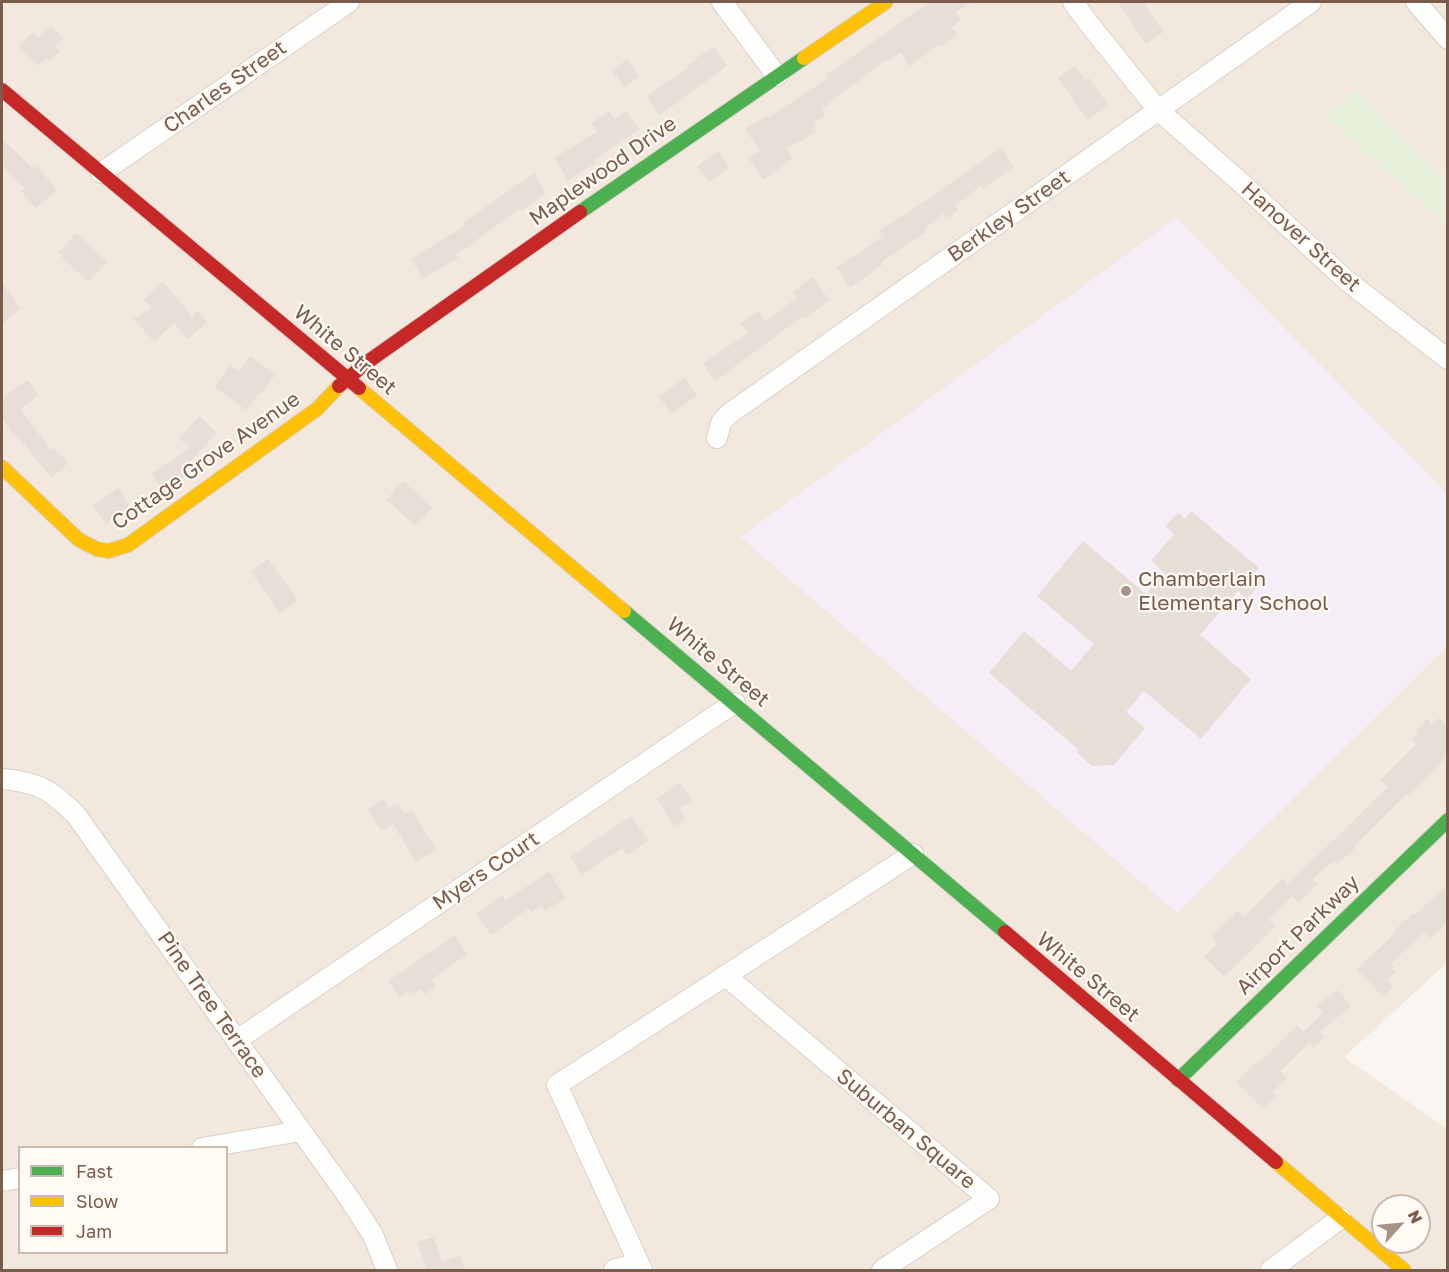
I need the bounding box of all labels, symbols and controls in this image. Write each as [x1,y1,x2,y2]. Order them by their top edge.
street label: Charles Street [159,35,291,139]
street label: Maplewood Drive [525,111,681,231]
street label: Berkley Street [943,164,1075,268]
street label: Hanover Street [1236,177,1366,297]
street label: White Street [288,300,402,400]
street label: Cottage Grove Avenue [107,387,305,535]
place label: Chamberlain Elementary School [1138,566,1329,616]
marker: Chamberlain Elementary School [1119,584,1133,598]
street label: White Street [661,612,775,712]
street label: Myers Court [428,826,544,916]
street label: Airport Parkway [1231,870,1365,1000]
street label: Pine Tree Terrace [152,927,272,1083]
street label: White Street [1031,927,1145,1027]
street label: Suburban Square [831,1063,981,1195]
legend [18,1146,228,1254]
text: Fast [76,1160,113,1182]
text: Slow [76,1190,118,1212]
north arrow [1371,1194,1431,1254]
text: N [1404,1207,1427,1227]
text: Jam [76,1220,112,1242]

